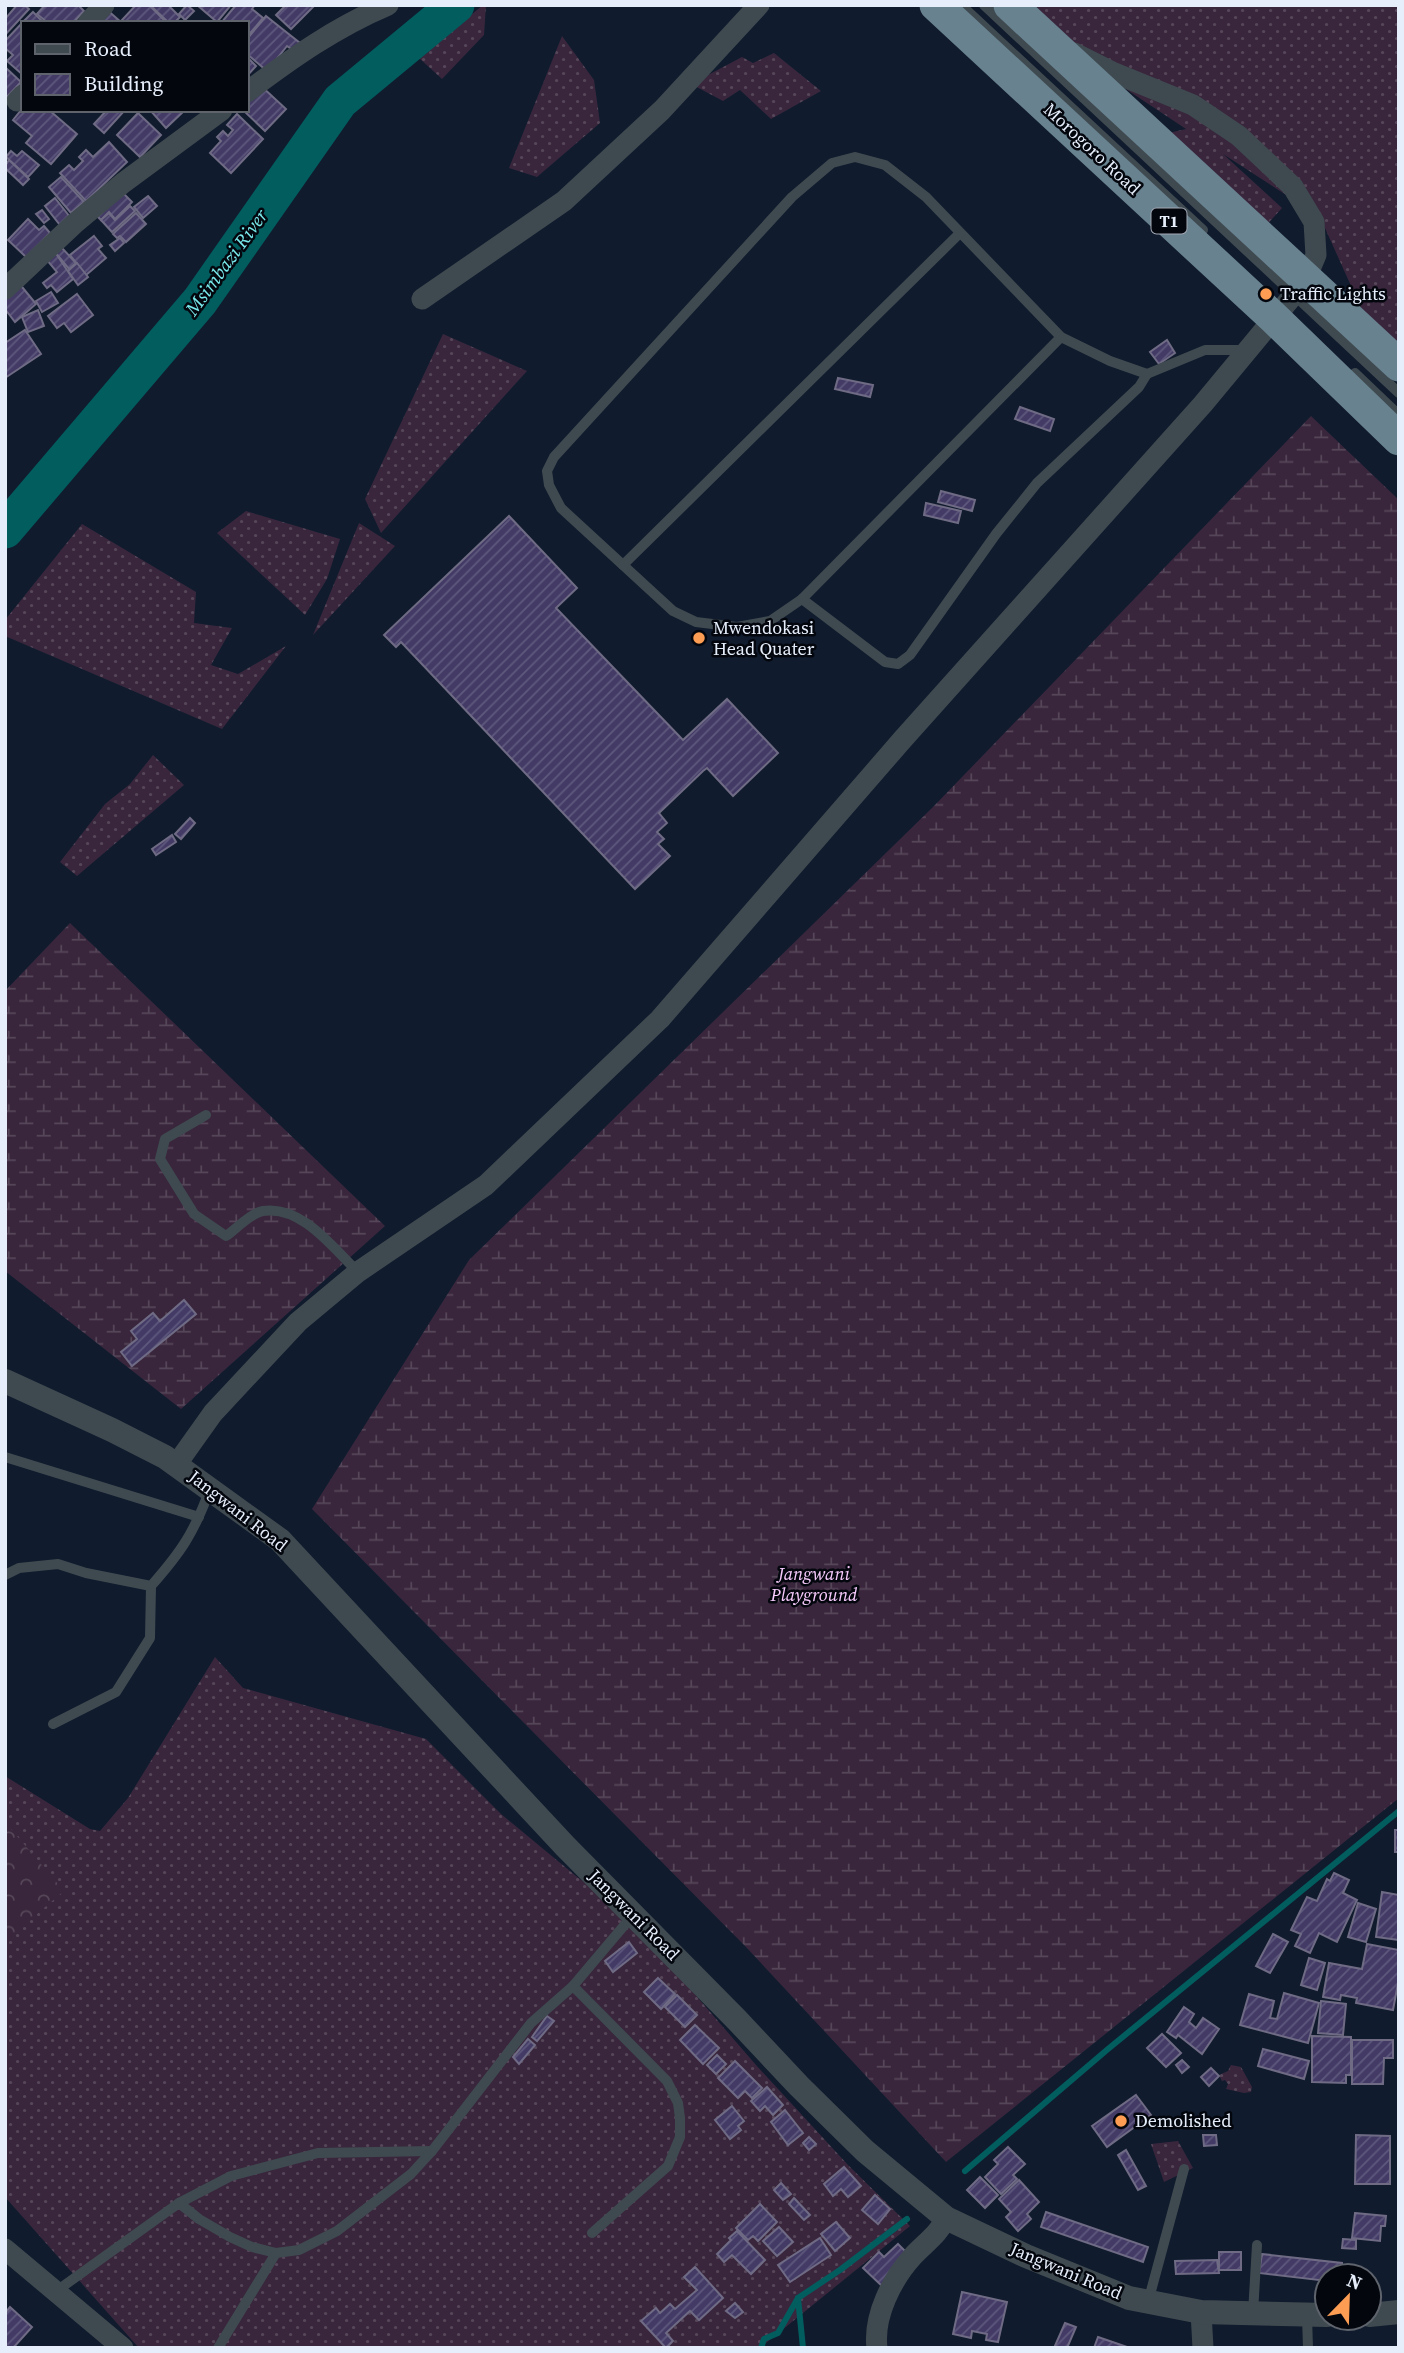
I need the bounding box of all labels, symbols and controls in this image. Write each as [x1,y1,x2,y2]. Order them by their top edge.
legend [21,21,248,112]
text: Road [84,34,132,63]
text: Building [84,69,163,98]
street label: Morogoro Road [1038,97,1146,200]
water label: Msimbazi River [178,202,274,321]
road number: T1 [1152,209,1186,234]
place label: Traffic Lights [1280,281,1386,306]
marker: Traffic Lights [1258,286,1274,302]
place label: Mwendokasi Head Quater [713,615,815,661]
marker: Mwendokasi Head Quater [691,630,707,646]
street label: Jangwani Road [183,1463,293,1557]
park label: Jangwani Playground [770,1561,858,1607]
street label: Jangwani Road [583,1863,685,1966]
place label: Demolished [1135,2108,1231,2133]
marker: Demolished [1113,2113,1129,2129]
street label: Jangwani Road [1005,2235,1126,2305]
north arrow [1313,2262,1383,2332]
text: N [1343,2267,1366,2296]

